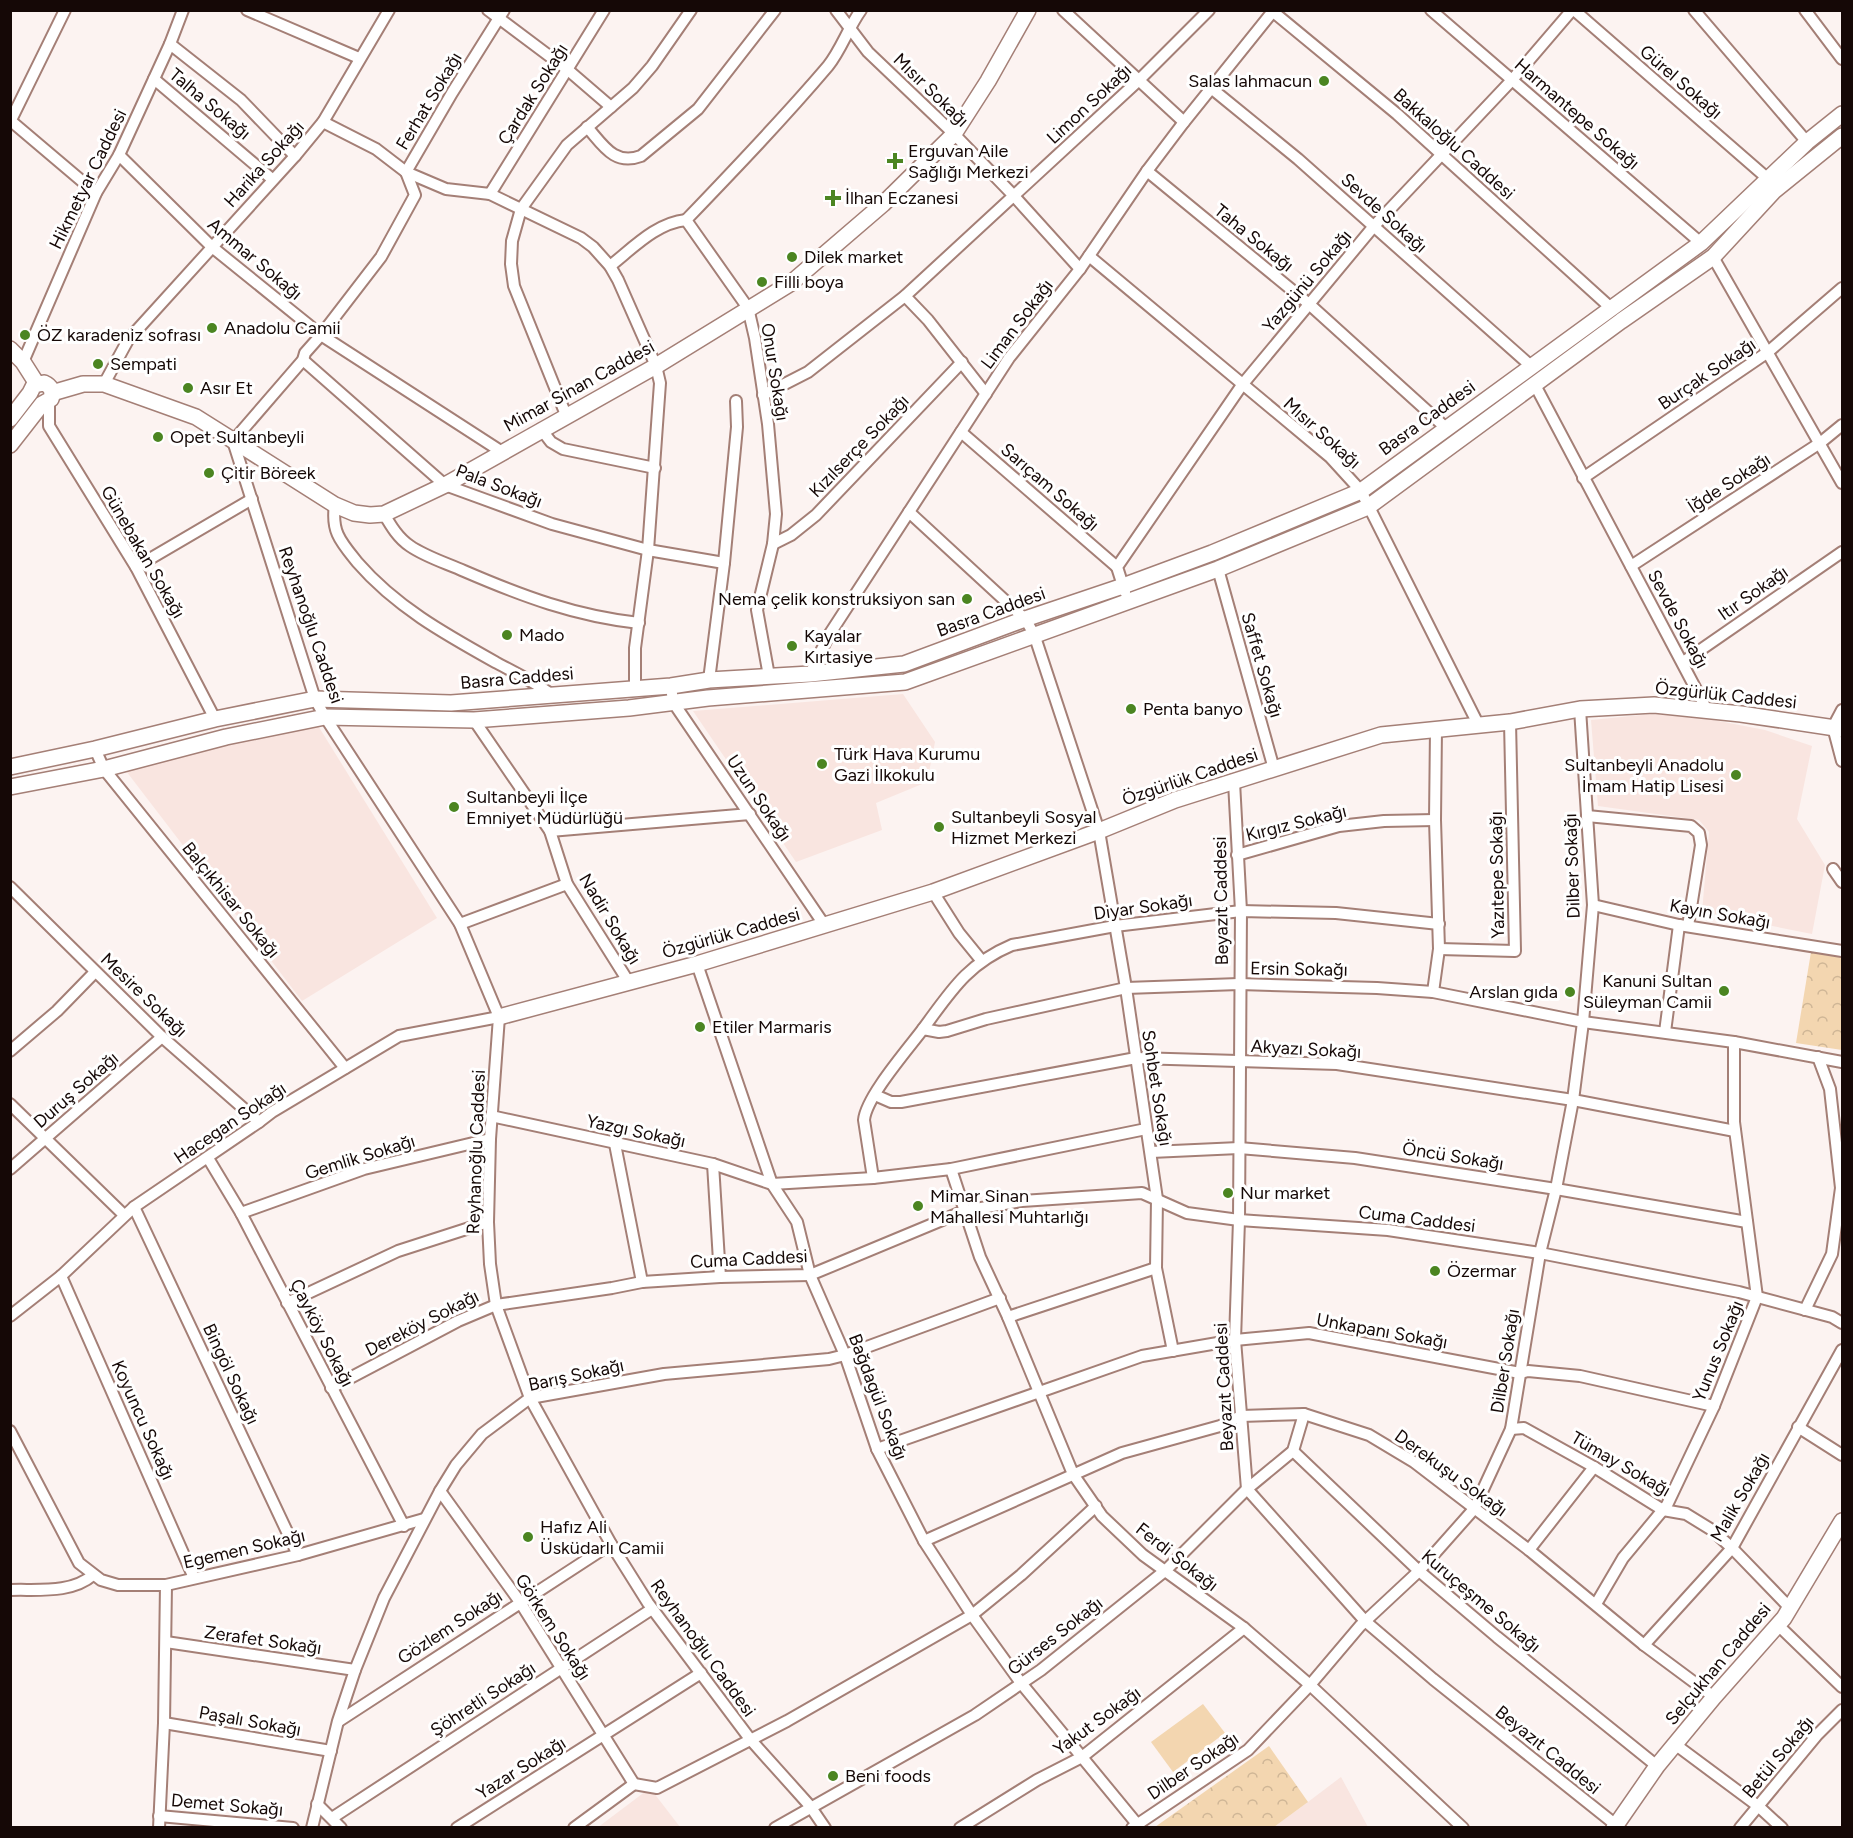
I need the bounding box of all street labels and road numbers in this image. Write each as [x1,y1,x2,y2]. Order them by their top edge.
street label: Çardak Sokağı [493,39,573,149]
street label: Gürel Sokağı [1635,40,1727,124]
street label: Ferhat Sokağı [391,48,467,154]
street label: Mısır Sokağı [889,49,973,131]
street label: Harmantepe Sokağı [1510,54,1644,174]
street label: Limon Sokağı [1042,59,1136,149]
street label: Talha Sokağı [165,64,255,144]
street label: Bakkaloğlu Caddesi [1389,84,1519,204]
street label: Hikmetyar Caddesi [45,105,131,253]
street label: Harika Sokağı [219,116,309,212]
street label: Sevde Sokağı [1336,169,1432,257]
street label: Taha Sokağı [1210,199,1298,277]
street label: Ammar Sokağı [203,213,307,305]
street label: Yazgünü Sokağı [1258,225,1356,337]
street label: Liman Sokağı [976,275,1058,373]
street label: Onur Sokağı [756,322,794,422]
street label: Burçak Sokağı [1654,333,1760,415]
street label: Mimar Sinan Caddesi [500,335,658,437]
street label: Basra Caddesi [1374,376,1480,460]
street label: Kızılserçe Sokağı [804,390,914,502]
street label: Mısır Sokağı [1279,393,1365,473]
street label: Sarıçam Sokağı [996,438,1104,536]
street label: İğde Sokağı [1683,448,1775,518]
street label: Pala Sokağı [453,459,545,513]
street label: Günebakan Sokağı [96,482,190,622]
street label: Reyhanoğlu Caddesi [274,544,348,706]
street label: Itır Sokağı [1714,561,1792,625]
street label: Sevde Sokağı [1643,566,1713,672]
street label: Basra Caddesi [934,582,1048,642]
street label: Saffet Sokağı [1236,610,1288,720]
street label: Basra Caddesi [459,662,575,694]
street label: Özgürlük Caddesi [1654,677,1798,713]
street label: Özgürlük Caddesi [1119,743,1261,811]
street label: Uzun Sokağı [722,750,796,846]
street label: Kırgız Sokağı [1243,800,1349,846]
street label: Yazıtepe Sokağı [1485,811,1509,939]
street label: Dilber Sokağı [1559,813,1585,919]
street label: Beyazıt Caddesi [1209,836,1233,966]
street label: Balçıkhisar Sokağı [177,837,285,963]
street label: Nadir Sokağı [574,869,646,969]
street label: Diyar Sokağı [1092,889,1194,925]
street label: Kayın Sokağı [1668,894,1772,934]
street label: Özgürlük Caddesi [660,903,802,963]
street label: Mesire Sokağı [96,948,192,1042]
street label: Ersin Sokağı [1250,957,1348,981]
street label: Sohbet Sokağı [1137,1028,1177,1148]
street label: Akyazı Sokağı [1250,1035,1362,1063]
street label: Duruş Sokağı [29,1047,123,1133]
street label: Reyhanoğlu Caddesi [462,1069,490,1235]
street label: Hacegan Sokağı [170,1077,290,1169]
street label: Yazgı Sokağı [584,1110,688,1152]
street label: Gemlik Sokağı [302,1130,418,1184]
street label: Öncü Sokağı [1401,1137,1505,1175]
street label: Cuma Caddesi [1357,1201,1477,1237]
street label: Cuma Caddesi [690,1245,808,1273]
street label: Çayköy Sokağı [285,1275,359,1391]
street label: Dereköy Sokağı [361,1285,483,1361]
street label: Yunus Sokağı [1688,1297,1748,1405]
street label: Dilber Sokağı [1486,1307,1524,1415]
street label: Unkapanı Sokağı [1315,1309,1449,1353]
street label: Bingöl Sokağı [198,1320,264,1428]
street label: Beyazıt Caddesi [1210,1322,1238,1452]
street label: Bağdagül Sokağı [844,1331,912,1463]
street label: Barış Sokağı [526,1354,626,1396]
street label: Koyuncu Sokağı [107,1357,179,1483]
street label: Derekuşu Sokağı [1390,1425,1512,1521]
street label: Tümay Sokağı [1567,1427,1675,1501]
street label: Malik Sokağı [1706,1448,1774,1546]
street label: Ferdi Sokağı [1131,1518,1223,1596]
street label: Egemen Sokağı [181,1524,307,1574]
street label: Kuruçeşme Sokağı [1417,1545,1545,1657]
street label: Görkem Sokağı [510,1570,596,1684]
street label: Reyhanoğlu Caddesi [646,1575,760,1721]
street label: Gözlem Sokağı [393,1585,507,1669]
street label: Gürses Sokağı [1003,1592,1107,1680]
street label: Selçukhan Caddesi [1660,1598,1776,1730]
street label: Zerafet Sokağı [203,1621,323,1659]
street label: Şöhretli Sokağı [426,1657,540,1741]
street label: Yakut Sokağı [1049,1682,1145,1760]
street label: Paşalı Sokağı [197,1701,303,1741]
street label: Beyazıt Caddesi [1491,1701,1605,1799]
street label: Betül Sokağı [1737,1712,1819,1802]
street label: Dilber Sokağı [1143,1727,1243,1805]
street label: Yazar Sokağı [472,1732,570,1804]
street label: Demet Sokağı [170,1789,284,1821]

